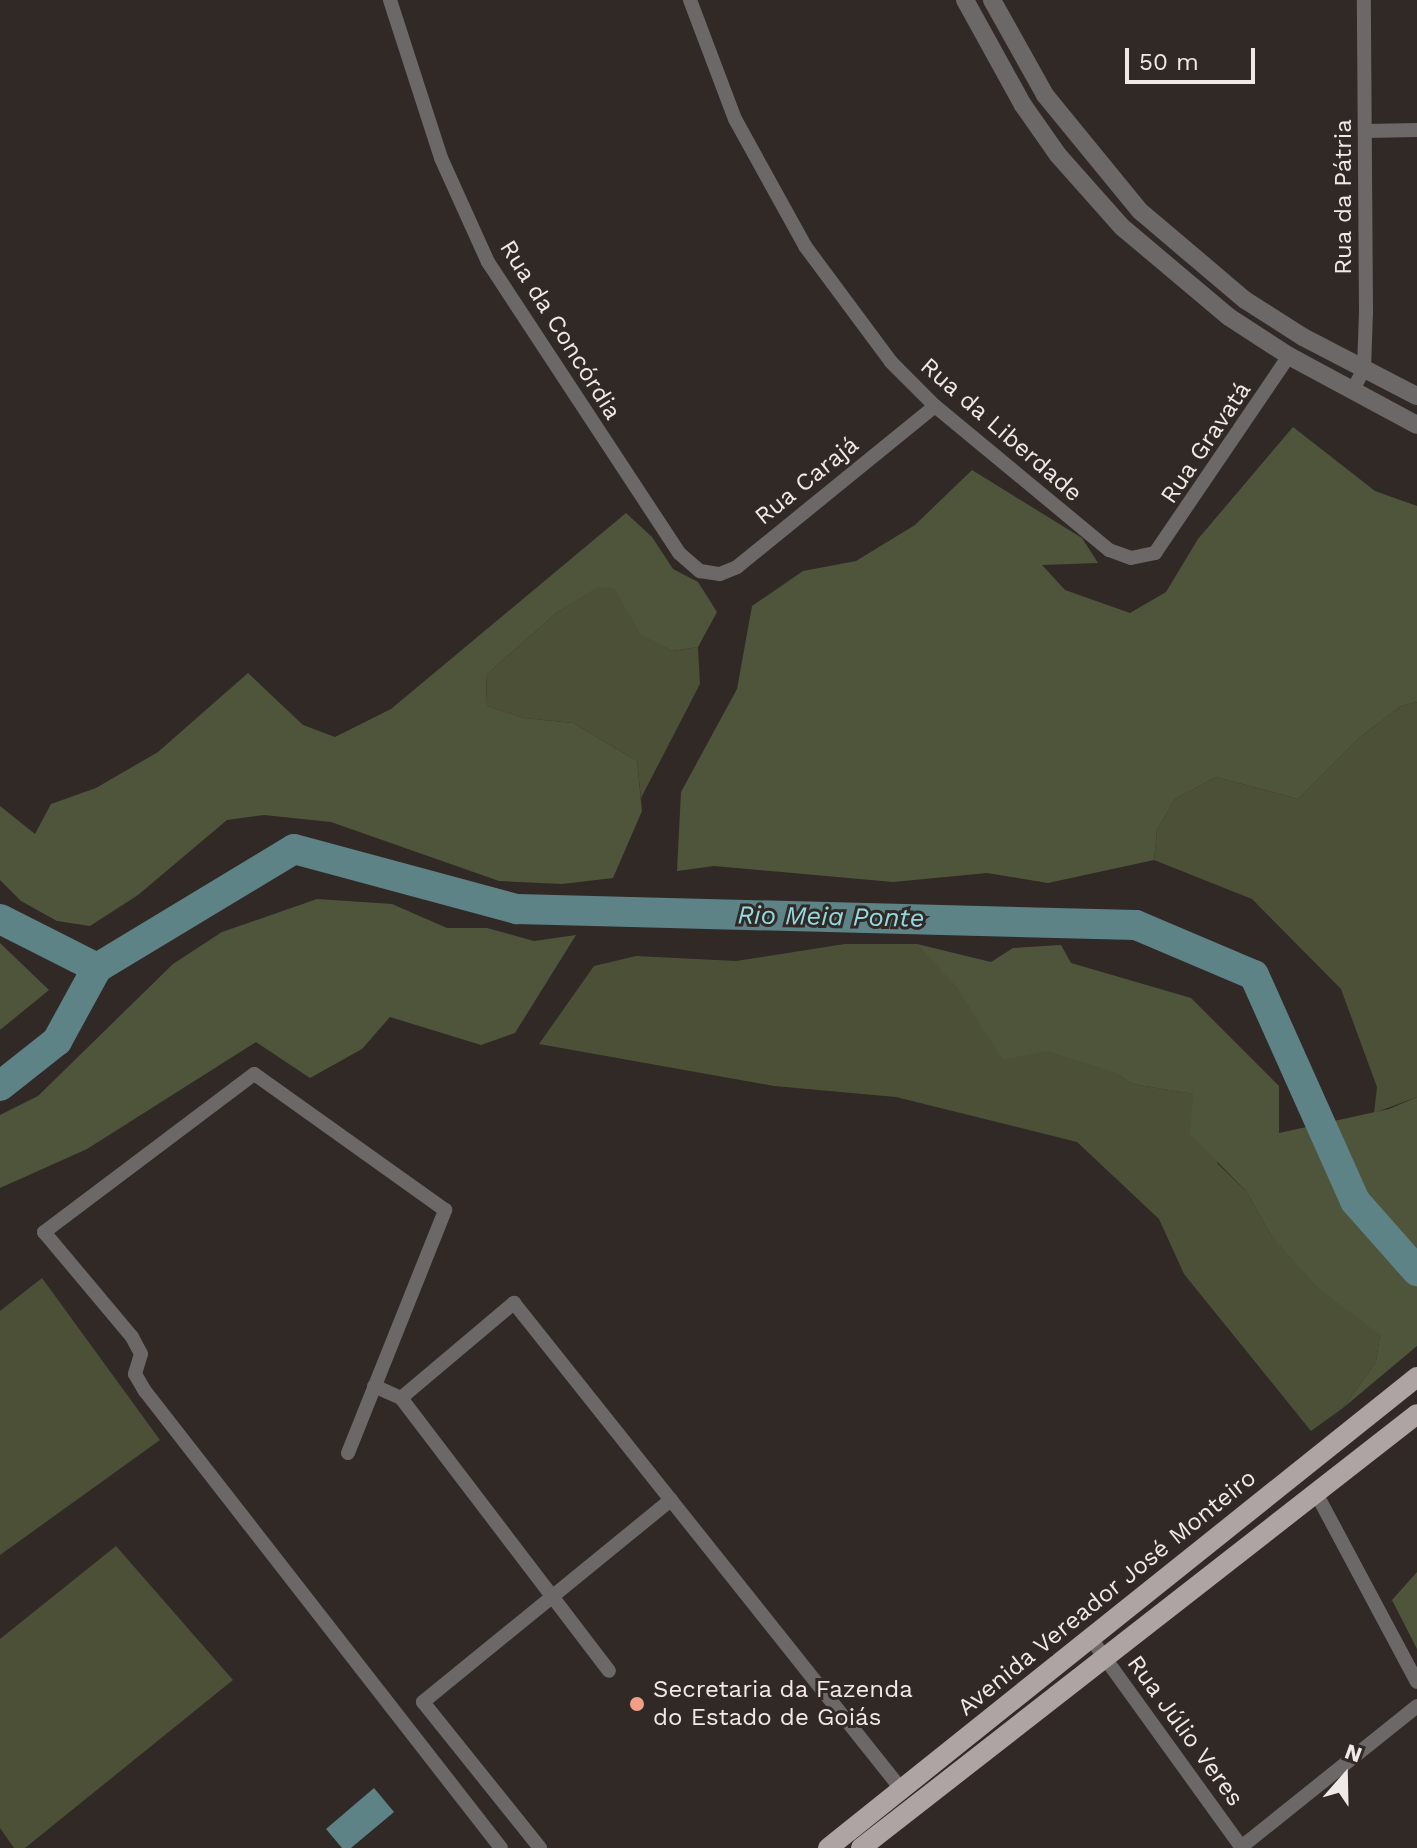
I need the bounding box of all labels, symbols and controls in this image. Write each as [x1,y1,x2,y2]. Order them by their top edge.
scale bar [1129,32,1259,82]
text: 50 m [1139,48,1199,76]
street label: Rua da Pátria [1330,119,1358,275]
street label: Rua da Concórdia [493,235,627,425]
street label: Rua da Liberdade [914,352,1088,508]
street label: Rua Gravatá [1155,376,1257,510]
street label: Rua Carajá [749,430,865,532]
water label: Rio Meia Ponte [737,900,925,934]
street label: Avenida Vereador José Monteiro [951,1463,1263,1723]
street label: Rua Júlio Veres [1120,1649,1250,1813]
place label: Secretaria da Fazenda do Estado de Goiás [653,1676,914,1732]
marker: Secretaria da Fazenda do Estado de Goiás [628,1695,646,1713]
north arrow [1305,1736,1385,1816]
text: N [1341,1738,1365,1768]

